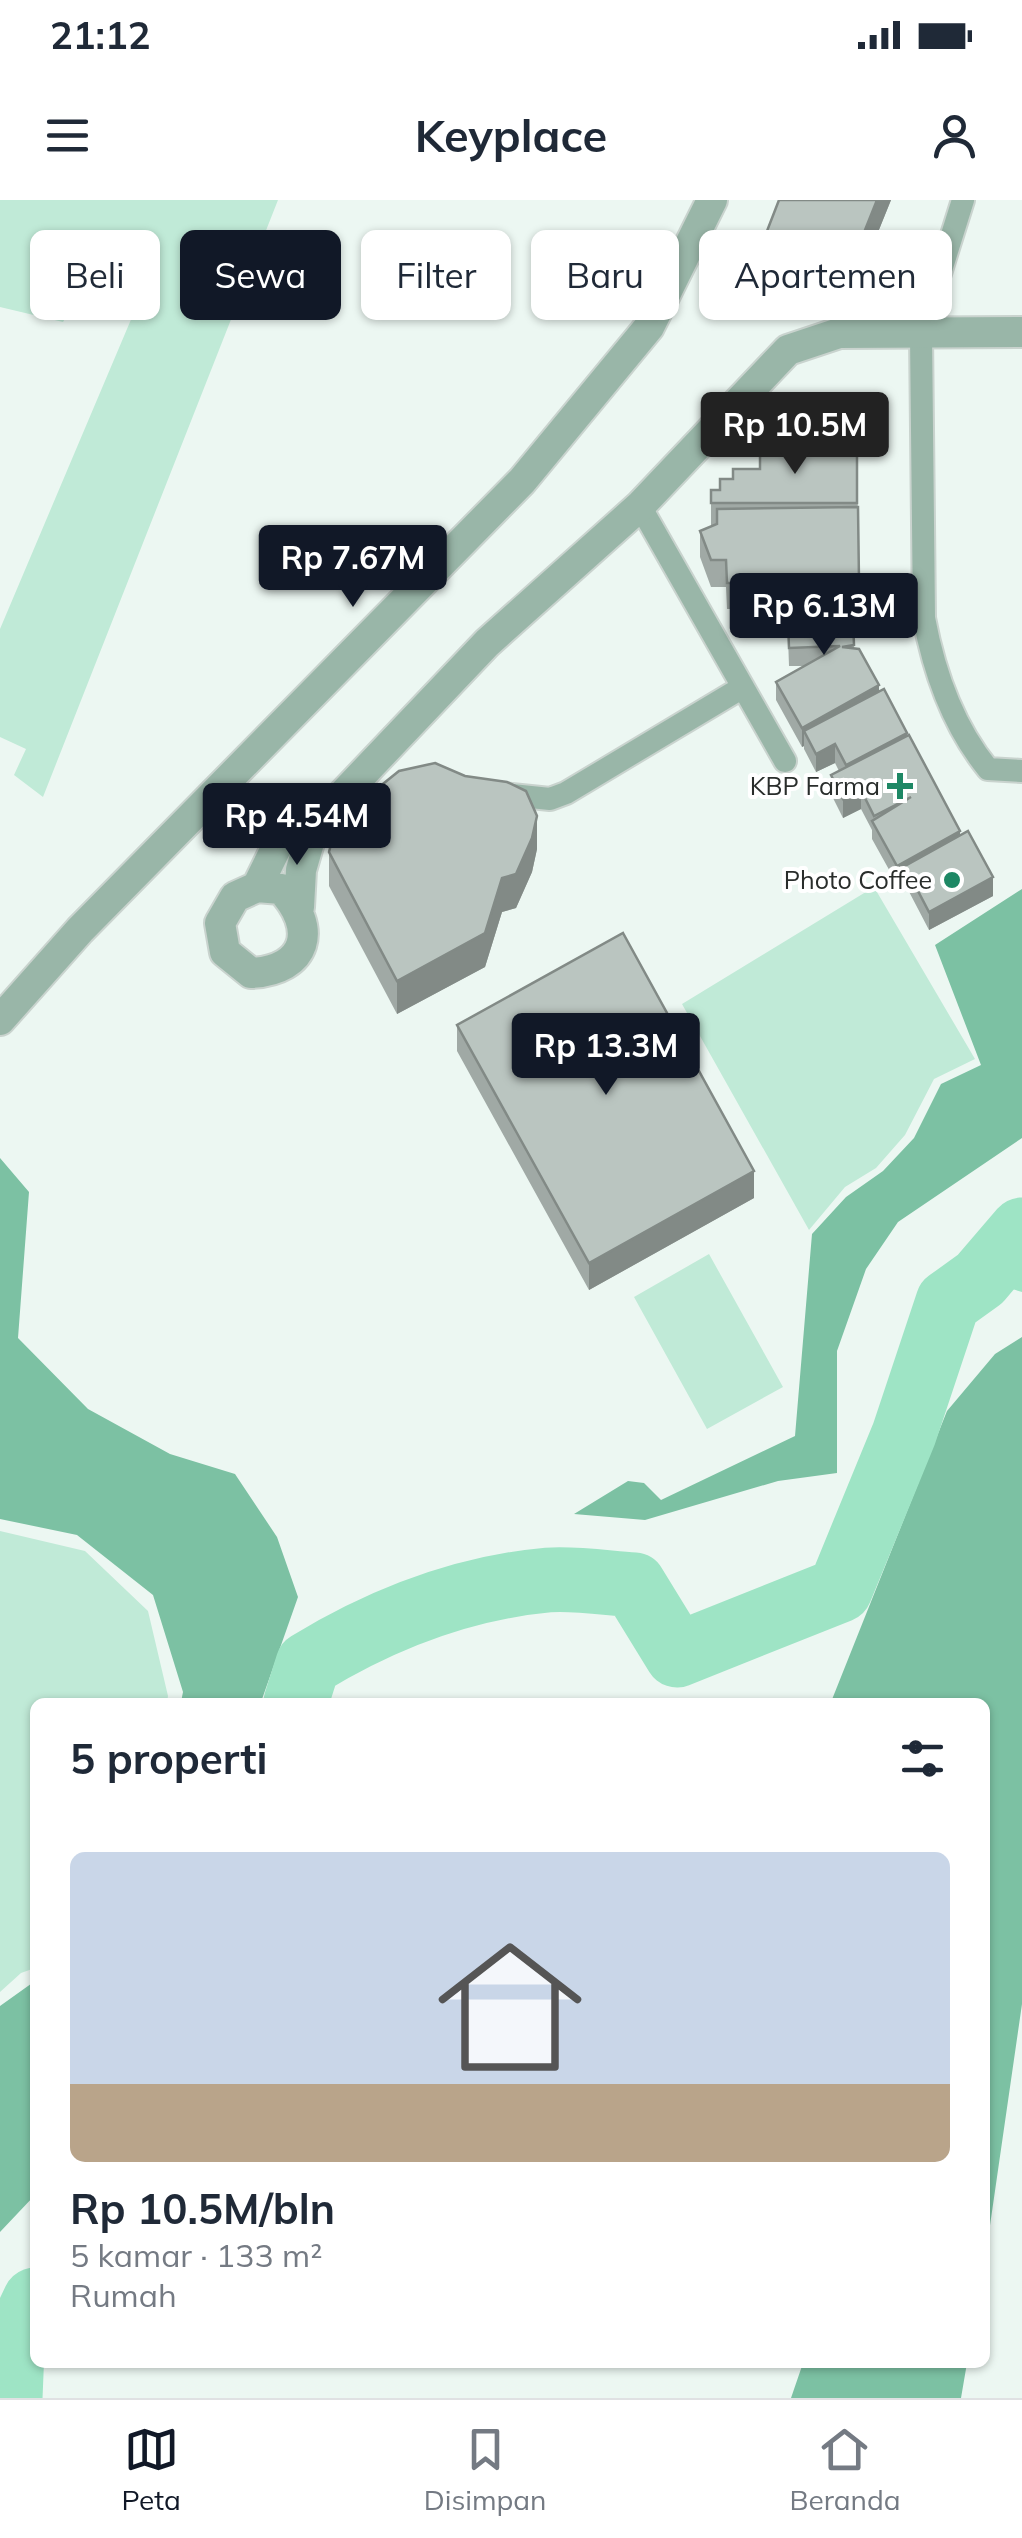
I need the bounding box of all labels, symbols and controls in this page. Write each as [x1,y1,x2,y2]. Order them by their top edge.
text: 21:12 [50,11,151,59]
text: Keyplace [415,107,607,163]
icon: menu [40,108,95,163]
icon: person [927,108,982,163]
chip: Beli [30,230,160,320]
chip: Sewa [180,230,341,320]
chip: Filter [361,230,511,320]
chip: Baru [531,230,679,320]
chip: Apartemen [699,230,952,320]
pin: Rp 10.5M [692,392,898,477]
text: Rp 10.5M [723,404,867,444]
pin: Rp 7.67M [250,525,456,610]
text: Rp 7.67M [281,537,425,577]
pin: Rp 6.13M [721,573,927,658]
text: Rp 6.13M [752,585,896,625]
place label: KBP Farma [750,770,880,801]
marker: KBP Farma [889,775,911,797]
pin: Rp 4.54M [194,783,400,868]
text: Rp 4.54M [225,795,369,835]
place label: Photo Coffee [784,864,932,895]
marker: Photo Coffee [941,869,963,891]
pin: Rp 13.3M [503,1013,709,1098]
text: Rp 13.3M [534,1025,678,1065]
icon: filters [895,1731,950,1786]
text: 5 properti [70,1732,267,1785]
icon: home [420,1917,600,2097]
text: Rp 10.5M/bln [70,2182,335,2235]
text: 5 kamar · 133 m² [70,2235,322,2275]
text: Rumah [70,2275,177,2315]
tab: Peta [121,2422,181,2517]
tab: Disimpan [424,2422,547,2517]
tab: Beranda [789,2422,901,2517]

